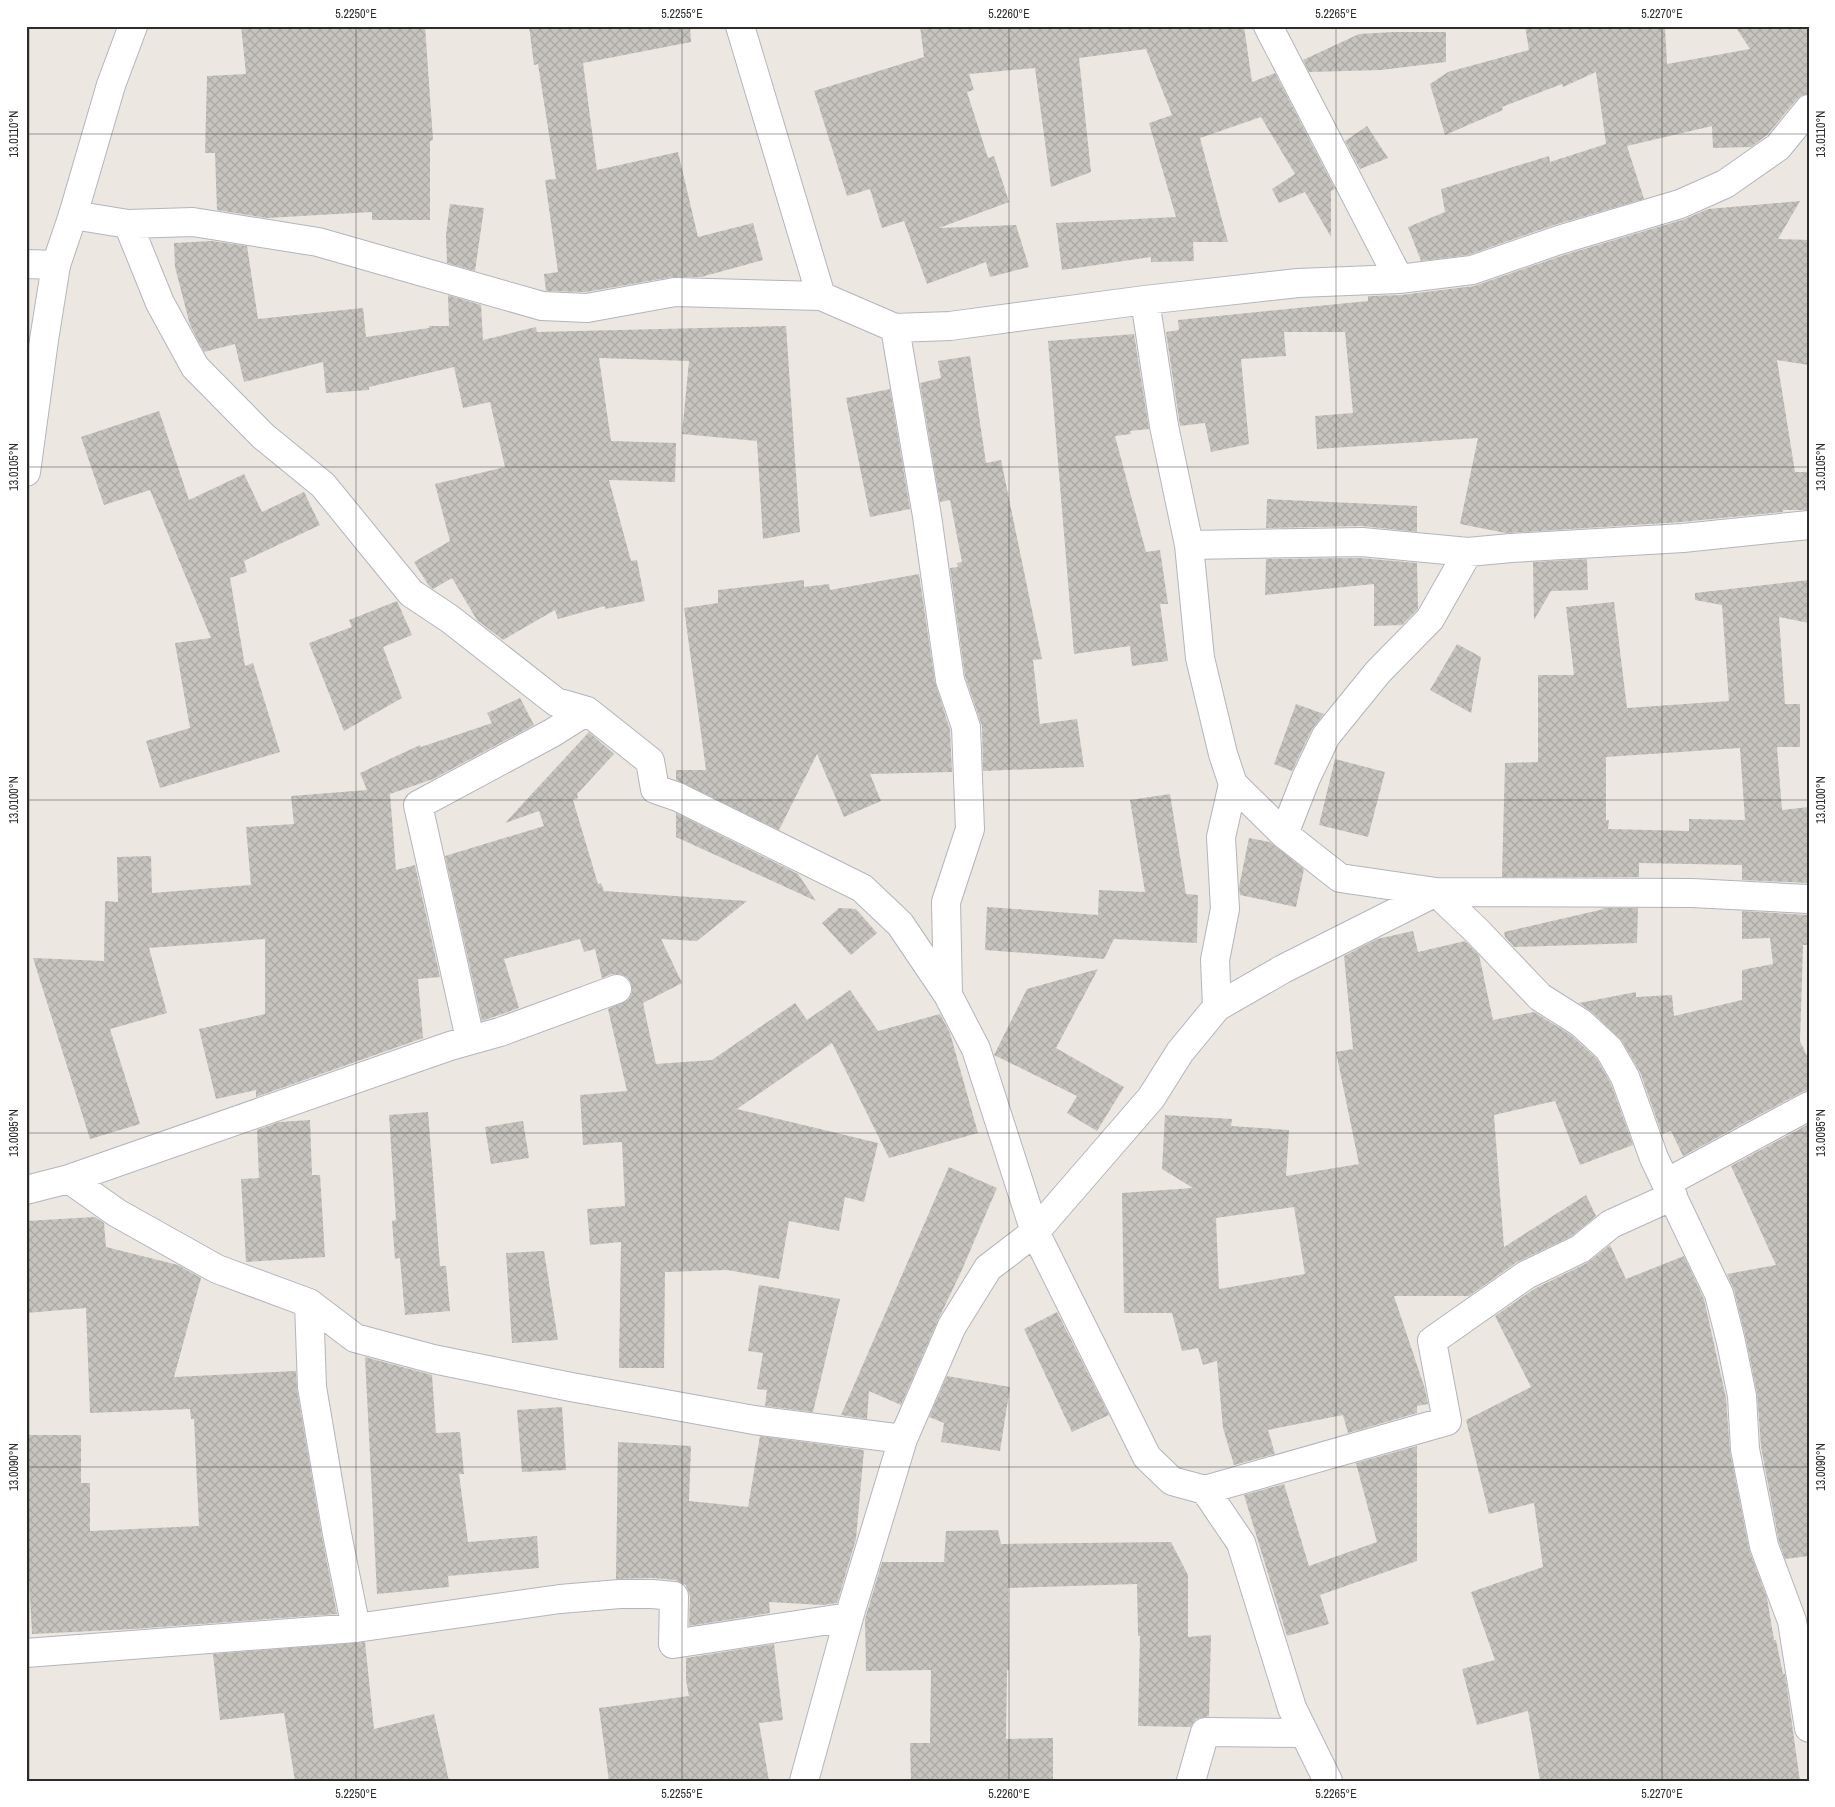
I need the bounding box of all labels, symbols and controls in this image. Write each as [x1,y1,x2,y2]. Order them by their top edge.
text: 5.2250°E [335,6,377,22]
text: 5.2255°E [661,6,703,22]
text: 5.2260°E [988,6,1030,22]
text: 5.2265°E [1315,6,1357,22]
text: 5.2270°E [1641,6,1683,22]
text: 13.0110°N [6,111,22,157]
text: 13.0110°N [1813,111,1829,157]
text: 13.0105°N [6,443,22,491]
text: 13.0105°N [1813,443,1829,491]
text: 13.0100°N [6,776,22,824]
text: 13.0100°N [1813,776,1829,824]
text: 13.0095°N [6,1109,22,1157]
text: 13.0095°N [1813,1109,1829,1157]
text: 13.0090°N [6,1443,22,1491]
text: 13.0090°N [1813,1443,1829,1491]
text: 5.2250°E [335,1786,377,1802]
text: 5.2255°E [661,1786,703,1802]
text: 5.2260°E [988,1786,1030,1802]
text: 5.2265°E [1315,1786,1357,1802]
text: 5.2270°E [1641,1786,1683,1802]

